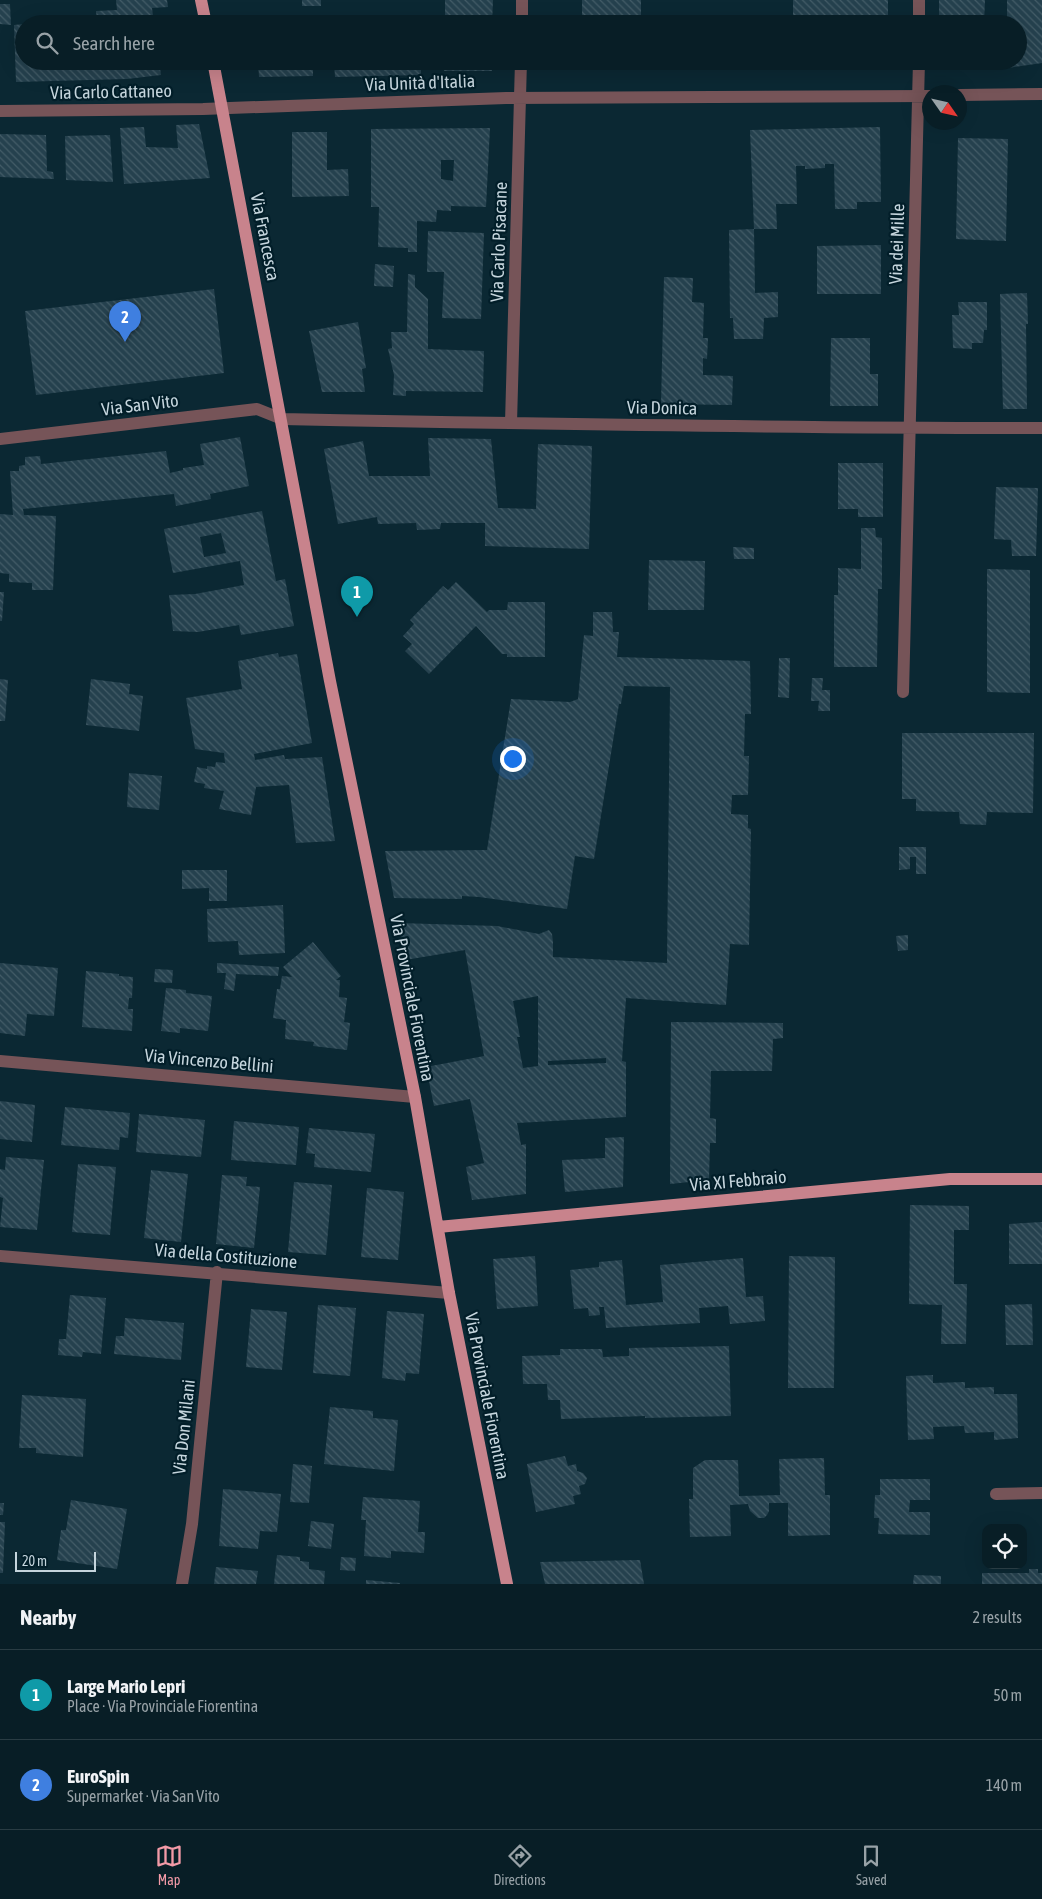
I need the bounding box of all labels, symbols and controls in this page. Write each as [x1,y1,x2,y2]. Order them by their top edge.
search box [15,15,1027,70]
icon: search [33,29,61,57]
text: Search here [73,32,155,54]
street label: Via Unità d'Italia [365,70,475,95]
street label: Via Carlo Cattaneo [50,80,172,103]
north arrow [922,85,967,130]
street label: Via Carlo Pisacane [486,181,511,302]
street label: Via Francesca [247,191,284,283]
street label: Via dei Mille [885,203,908,285]
pin: 2 [109,301,141,342]
street label: Via San Vito [100,389,180,420]
street label: Via Donica [627,396,697,419]
pin: 1 [341,576,373,617]
your location [500,746,526,772]
street label: Via Provinciale Fiorentina [386,913,439,1083]
street label: Via Vincenzo Bellini [144,1044,274,1077]
street label: Via XI Febbraio [689,1166,787,1195]
street label: Via della Costituzione [154,1239,298,1272]
street label: Via Provinciale Fiorentina [461,1311,514,1481]
street label: Via Don Milani [168,1378,199,1476]
map controls [982,1524,1027,1569]
button: locate [982,1524,1027,1569]
scale bar [15,1549,96,1572]
text: 20 m [22,1553,47,1569]
text: Nearby [20,1605,76,1629]
text: 2 results [972,1608,1022,1626]
text: Large Mario Lepri [67,1675,185,1697]
text: 1 [32,1686,40,1704]
text: 50 m [993,1686,1022,1704]
text: Place · Via Provinciale Fiorentina [67,1697,258,1715]
text: EuroSpin [67,1765,129,1787]
text: 2 [32,1776,40,1794]
text: 140 m [986,1776,1022,1794]
text: Supermarket · Via San Vito [67,1787,220,1805]
tab: Map [155,1842,183,1888]
tab: Directions [493,1842,546,1888]
tab: Saved [856,1842,887,1888]

